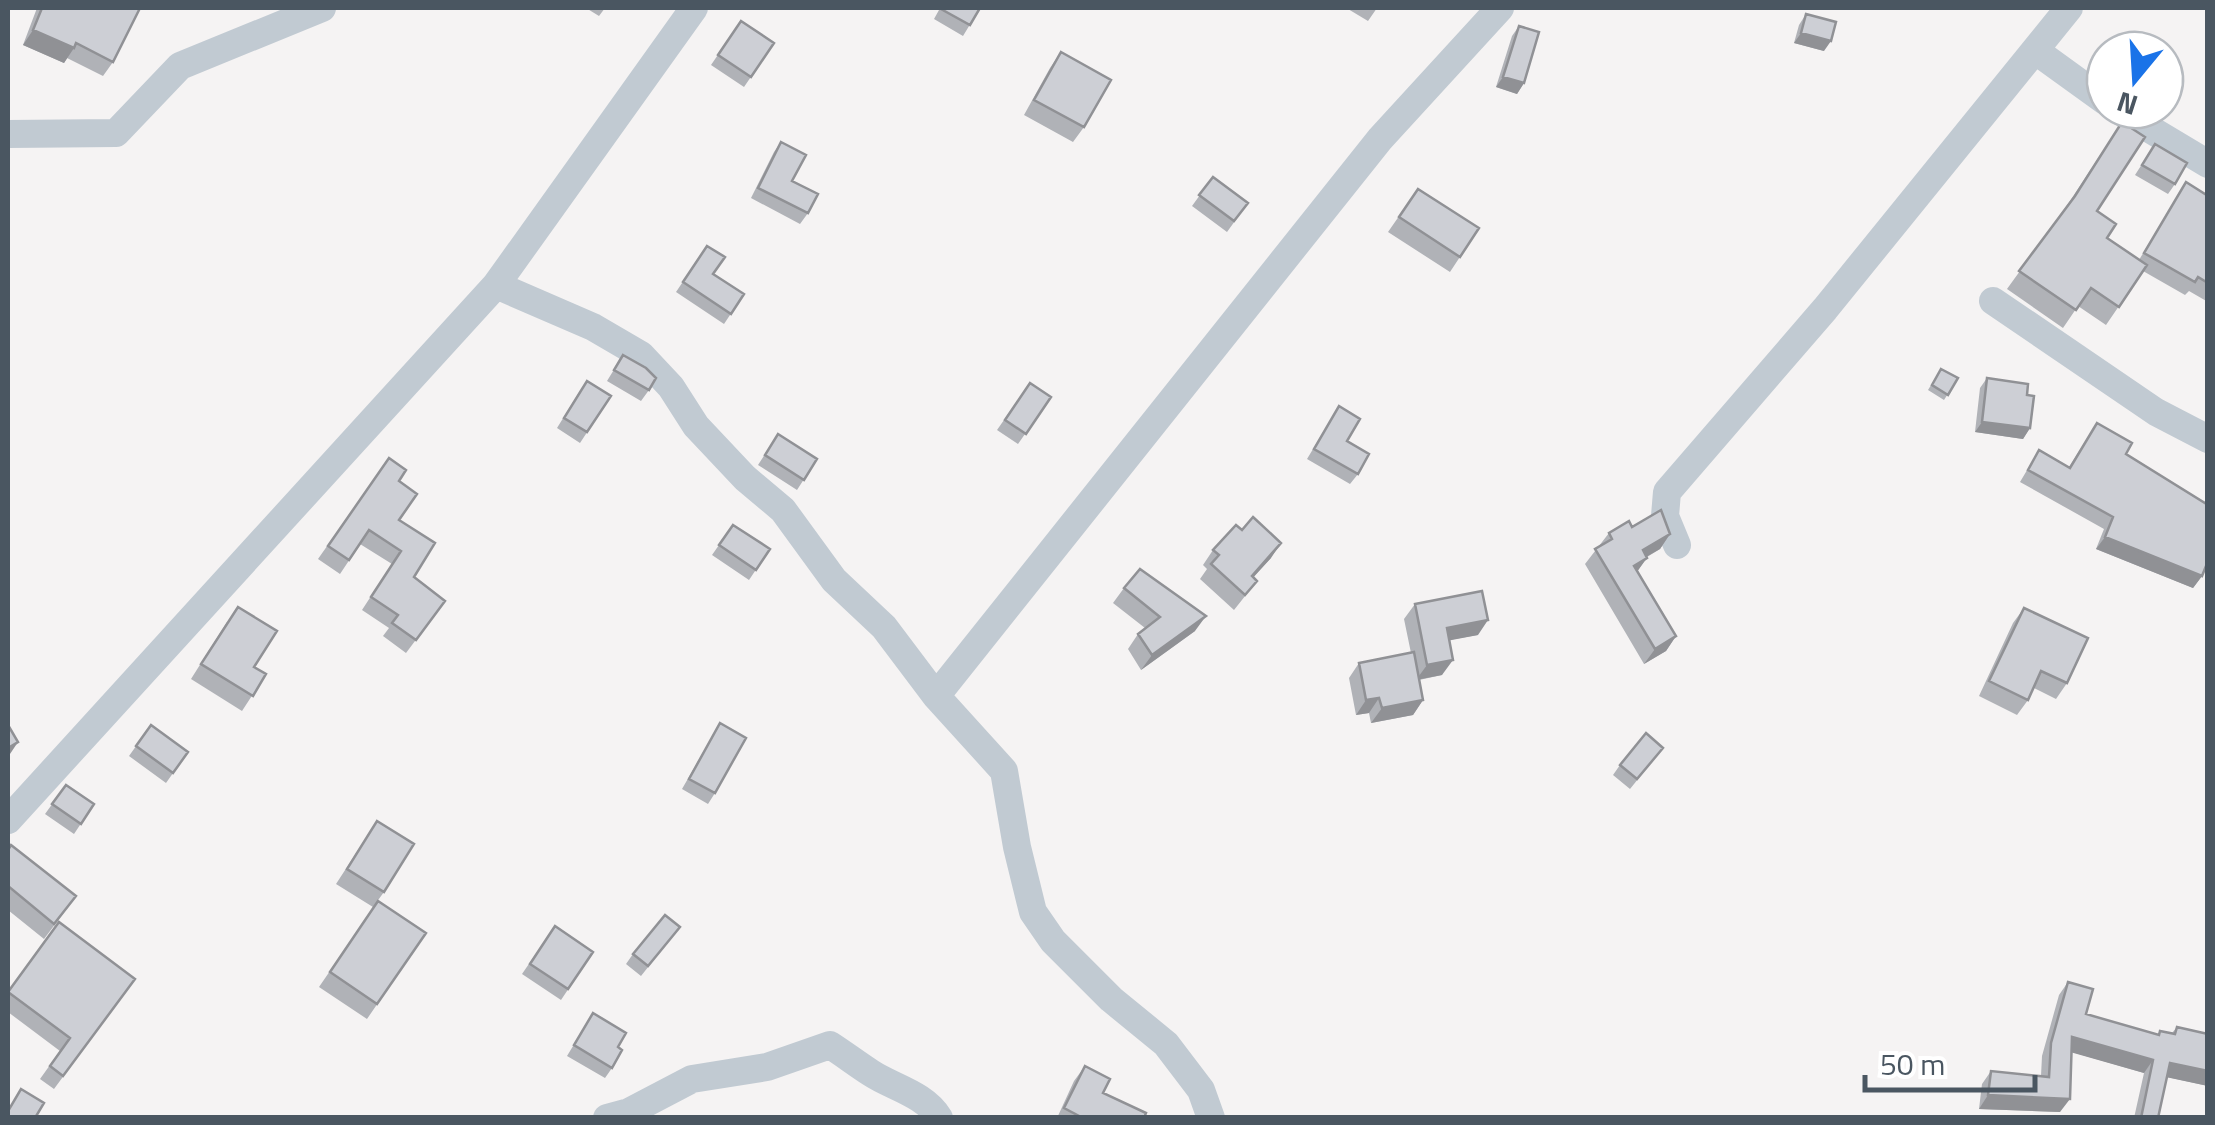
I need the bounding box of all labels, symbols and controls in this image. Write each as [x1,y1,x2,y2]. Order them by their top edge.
north arrow [2085,30,2185,130]
text: N [2111,81,2143,128]
scale bar [1865,1030,2035,1092]
text: 50 m [1880,1041,1945,1087]

